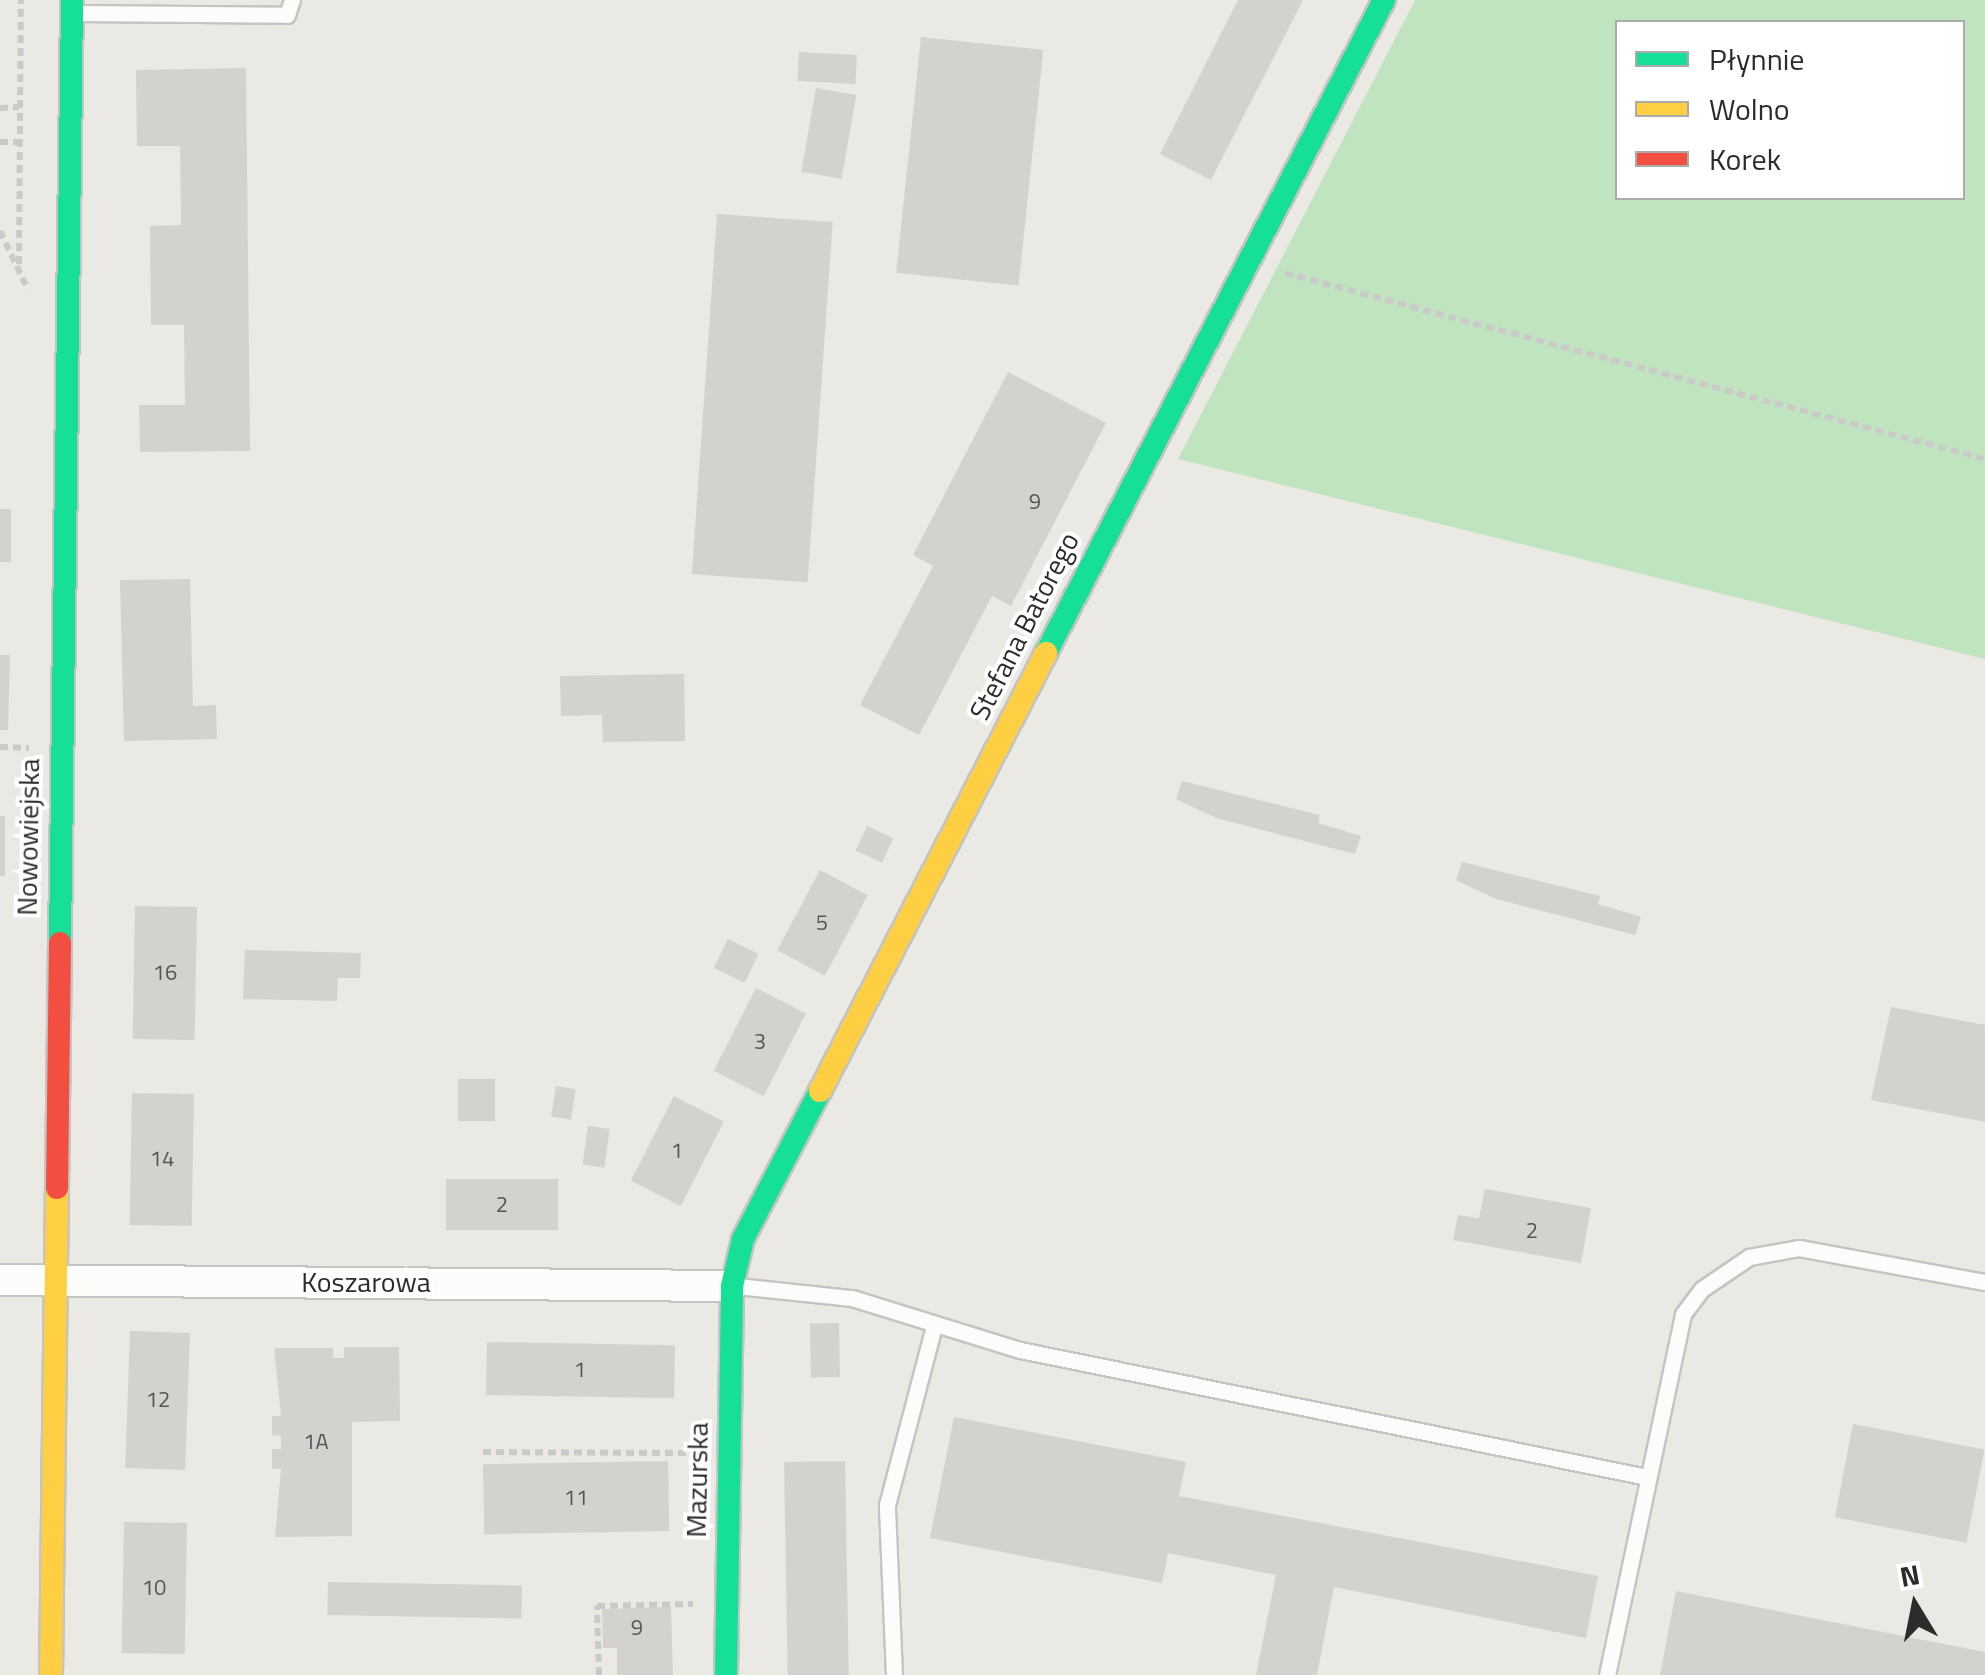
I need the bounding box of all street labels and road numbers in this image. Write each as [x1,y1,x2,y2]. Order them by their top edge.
street label: Stefana Batorego [962,527,1086,725]
street label: Nowowiejska [10,758,46,916]
street label: Koszarowa [301,1265,431,1299]
street label: Mazurska [679,1422,715,1538]

